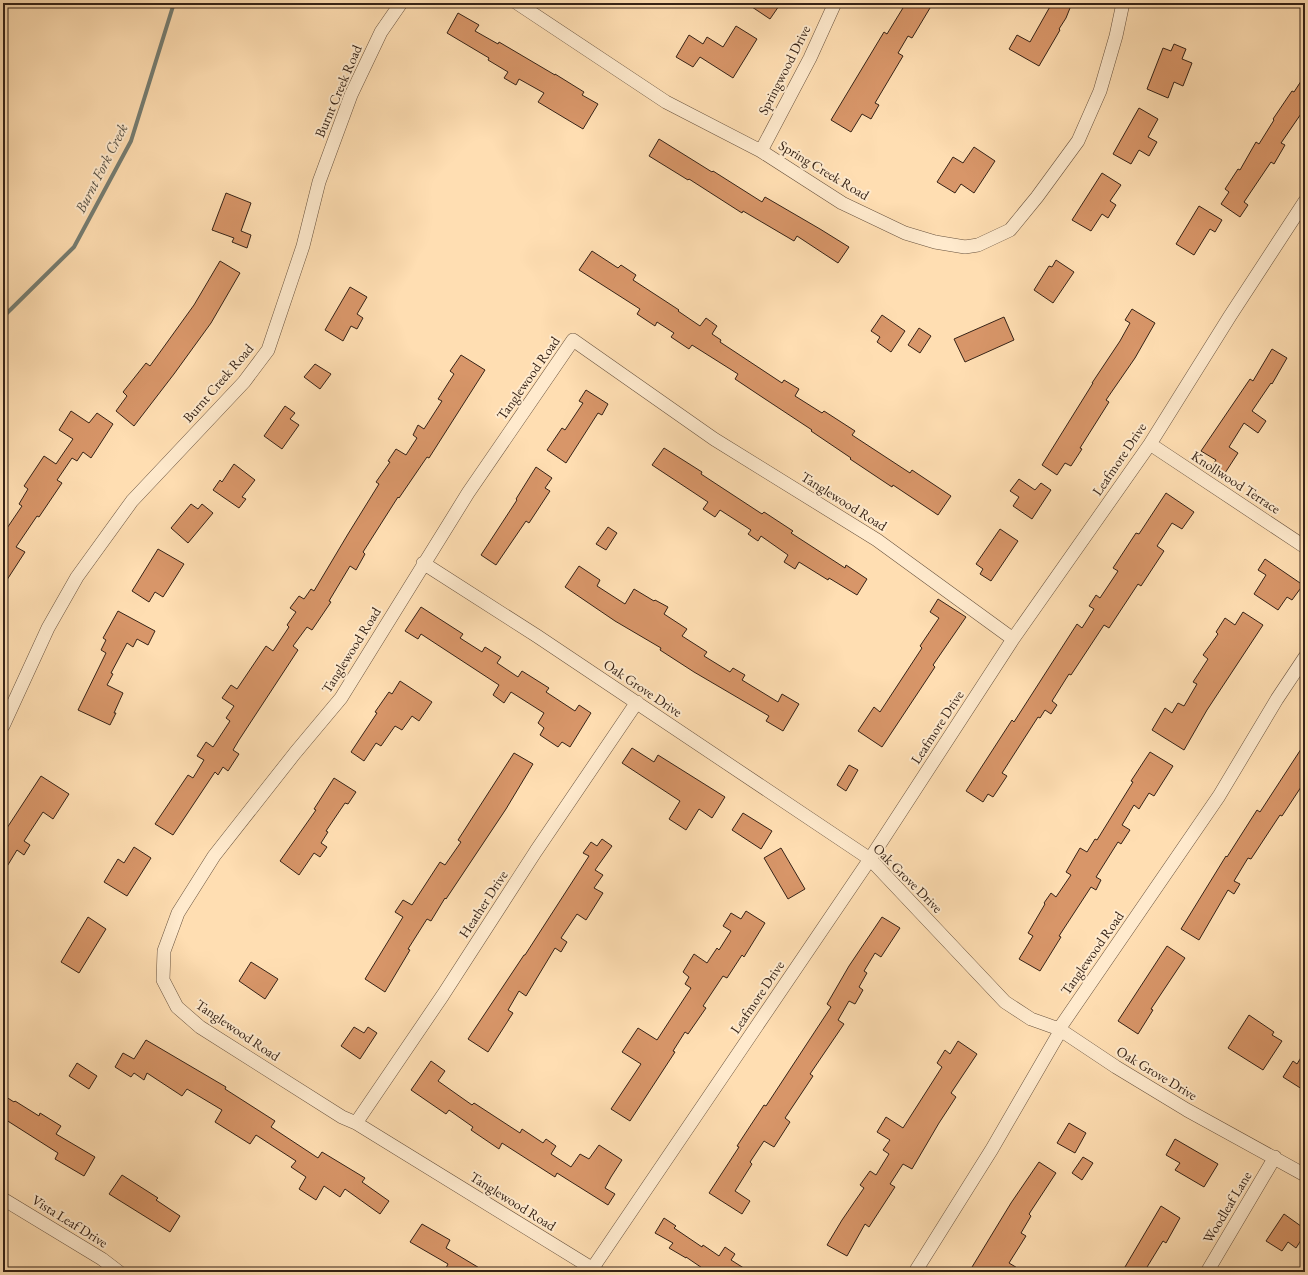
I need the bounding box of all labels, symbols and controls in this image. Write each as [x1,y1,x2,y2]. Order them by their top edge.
street label: Springwood Drive [754,22,815,118]
street label: Burnt Creek Road [310,41,366,140]
water label: Burnt Fork Creek [70,120,132,217]
street label: Spring Creek Road [776,136,873,205]
street label: Tanglewood Road [492,332,564,423]
street label: Burnt Creek Road [179,339,258,426]
street label: Leafmore Drive [1088,419,1150,499]
street label: Knollwood Terrace [1188,447,1284,518]
street label: Tanglewood Road [798,467,891,535]
street label: Tanglewood Road [317,603,385,696]
street label: Oak Grove Drive [600,655,686,721]
street label: Leafmore Drive [906,686,968,767]
street label: Oak Grove Drive [869,839,947,917]
street label: Heather Drive [455,866,512,941]
street label: Tanglewood Road [1056,907,1128,998]
street label: Leafmore Drive [726,957,788,1037]
street label: Tanglewood Road [192,995,284,1065]
street label: Oak Grove Drive [1113,1042,1201,1104]
street label: Tanglewood Road [467,1167,560,1235]
street label: Woodleaf Lane [1199,1167,1256,1246]
street label: Vista Leaf Drive [29,1191,112,1252]

